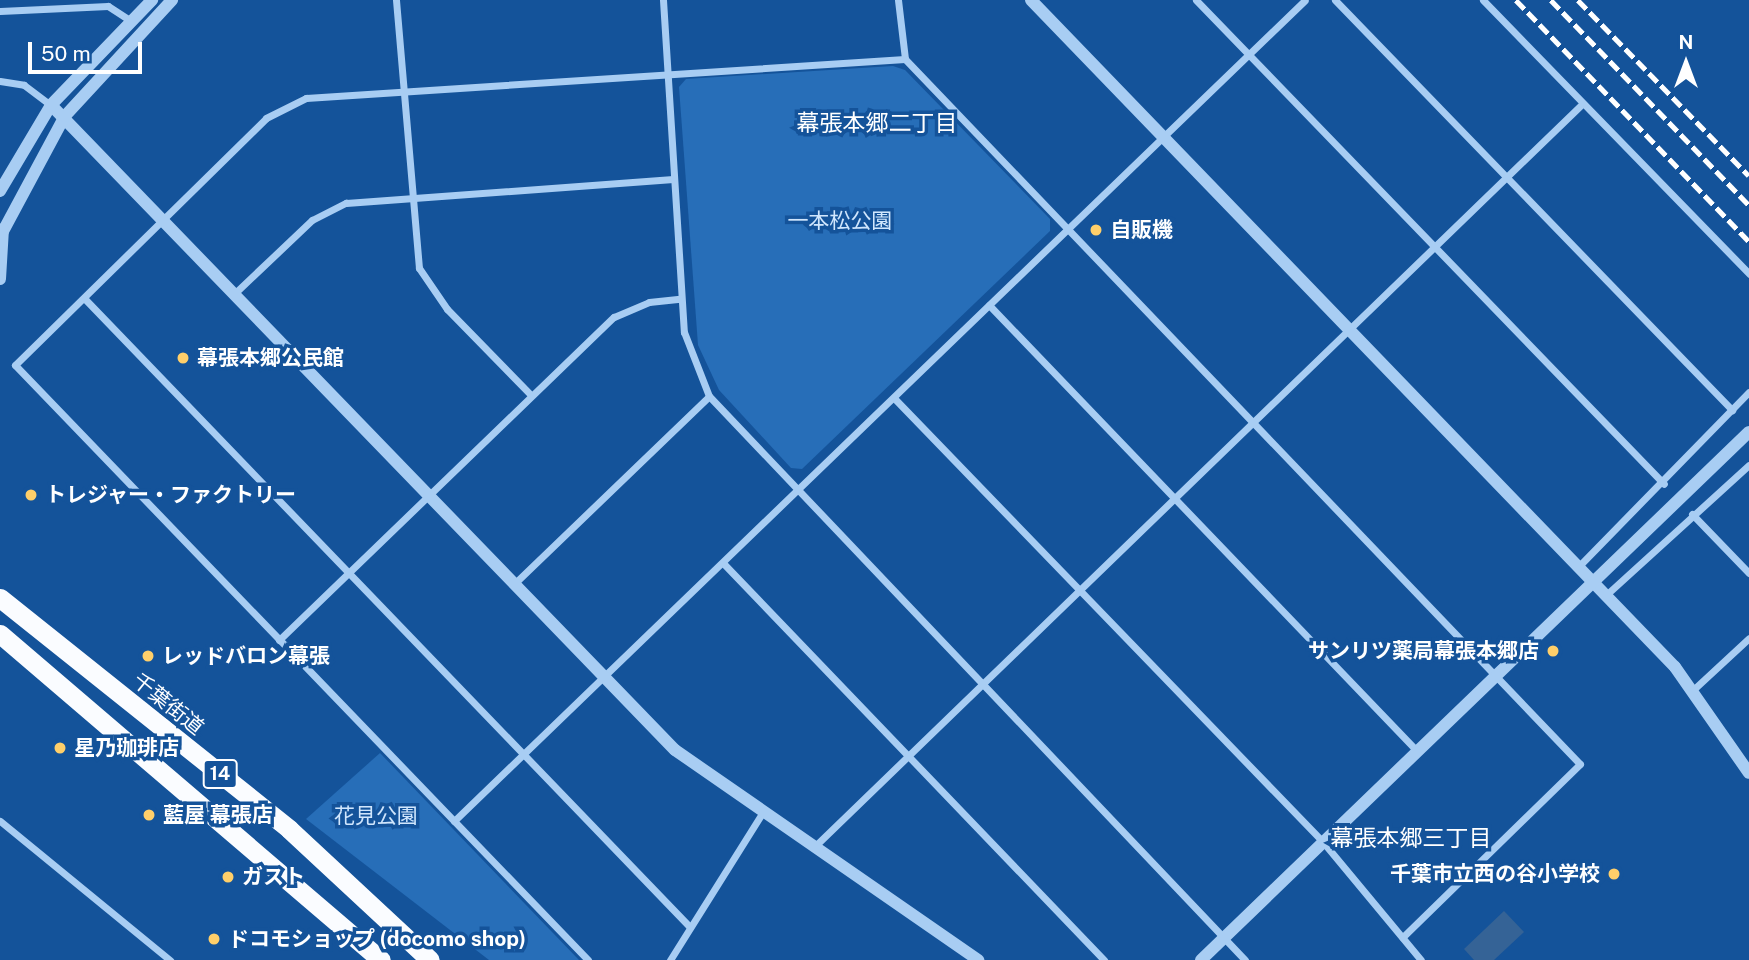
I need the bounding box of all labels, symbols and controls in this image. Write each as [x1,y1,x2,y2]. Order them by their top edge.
scale bar [32,28,145,72]
north arrow [1651,28,1721,98]
text: N [1679,31,1693,53]
text: 50 m [41,41,91,66]
district label: 幕張本郷二丁目 [797,109,957,137]
park label: 一本松公園 [788,208,892,234]
place label: 自販機 [1110,217,1173,243]
marker: 自販機 [1088,222,1104,238]
place label: 幕張本郷公民館 [197,345,344,371]
marker: 幕張本郷公民館 [175,350,191,366]
place label: トレジャー・ファクトリー [45,482,297,508]
marker: トレジャー・ファクトリー [23,487,39,503]
place label: サンリツ薬局幕張本郷店 [1308,638,1539,664]
place label: レッドバロン幕張 [162,643,330,669]
marker: サンリツ薬局幕張本郷店 [1545,643,1561,659]
marker: レッドバロン幕張 [140,648,156,664]
street label: 千葉街道 [127,668,209,740]
place label: 星乃珈琲店 [74,735,179,761]
marker: 星乃珈琲店 [52,740,68,756]
road number: 14 [202,758,238,790]
place label: 藍屋 幕張店 [163,802,273,828]
park label: 花見公園 [334,803,418,829]
marker: 藍屋 幕張店 [141,807,157,823]
district label: 幕張本郷三丁目 [1331,824,1491,852]
place label: 千葉市立西の谷小学校 [1390,861,1600,887]
place label: ガスト [242,864,305,890]
marker: 千葉市立西の谷小学校 [1606,866,1622,882]
marker: ガスト [220,869,236,885]
place label: ドコモショップ (docomo shop) [228,926,526,952]
marker: ドコモショップ (docomo shop) [206,931,222,947]

